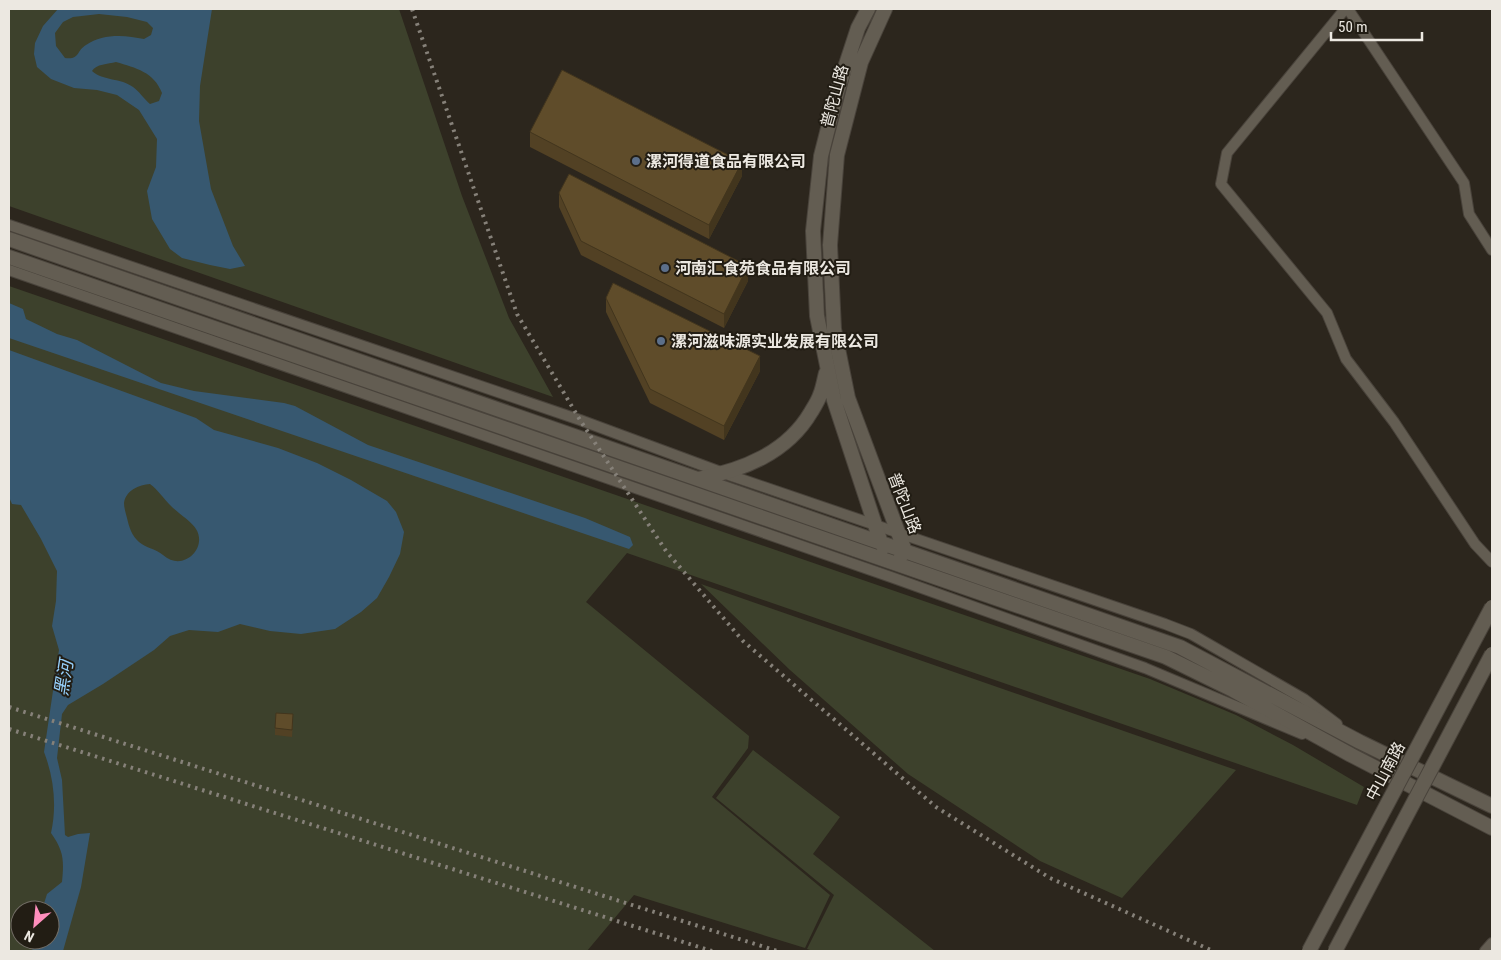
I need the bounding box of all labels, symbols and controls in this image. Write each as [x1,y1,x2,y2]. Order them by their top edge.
scale bar [1331,10,1422,42]
text: 50 m [1338,18,1368,36]
street label: 普陀山路 [817,63,852,130]
place label: 漯河得道食品有限公司 [646,152,806,171]
marker: 漯河得道食品有限公司 [630,155,642,167]
place label: 河南汇食苑食品有限公司 [675,259,851,278]
marker: 河南汇食苑食品有限公司 [659,262,671,274]
place label: 漯河滋味源实业发展有限公司 [671,332,879,351]
marker: 漯河滋味源实业发展有限公司 [655,335,667,347]
street label: 普陀山路 [884,470,925,536]
water label: 黑河 [50,656,77,697]
street label: 中山南路 [1362,739,1409,804]
north arrow [10,900,60,950]
text: N [22,928,37,946]

